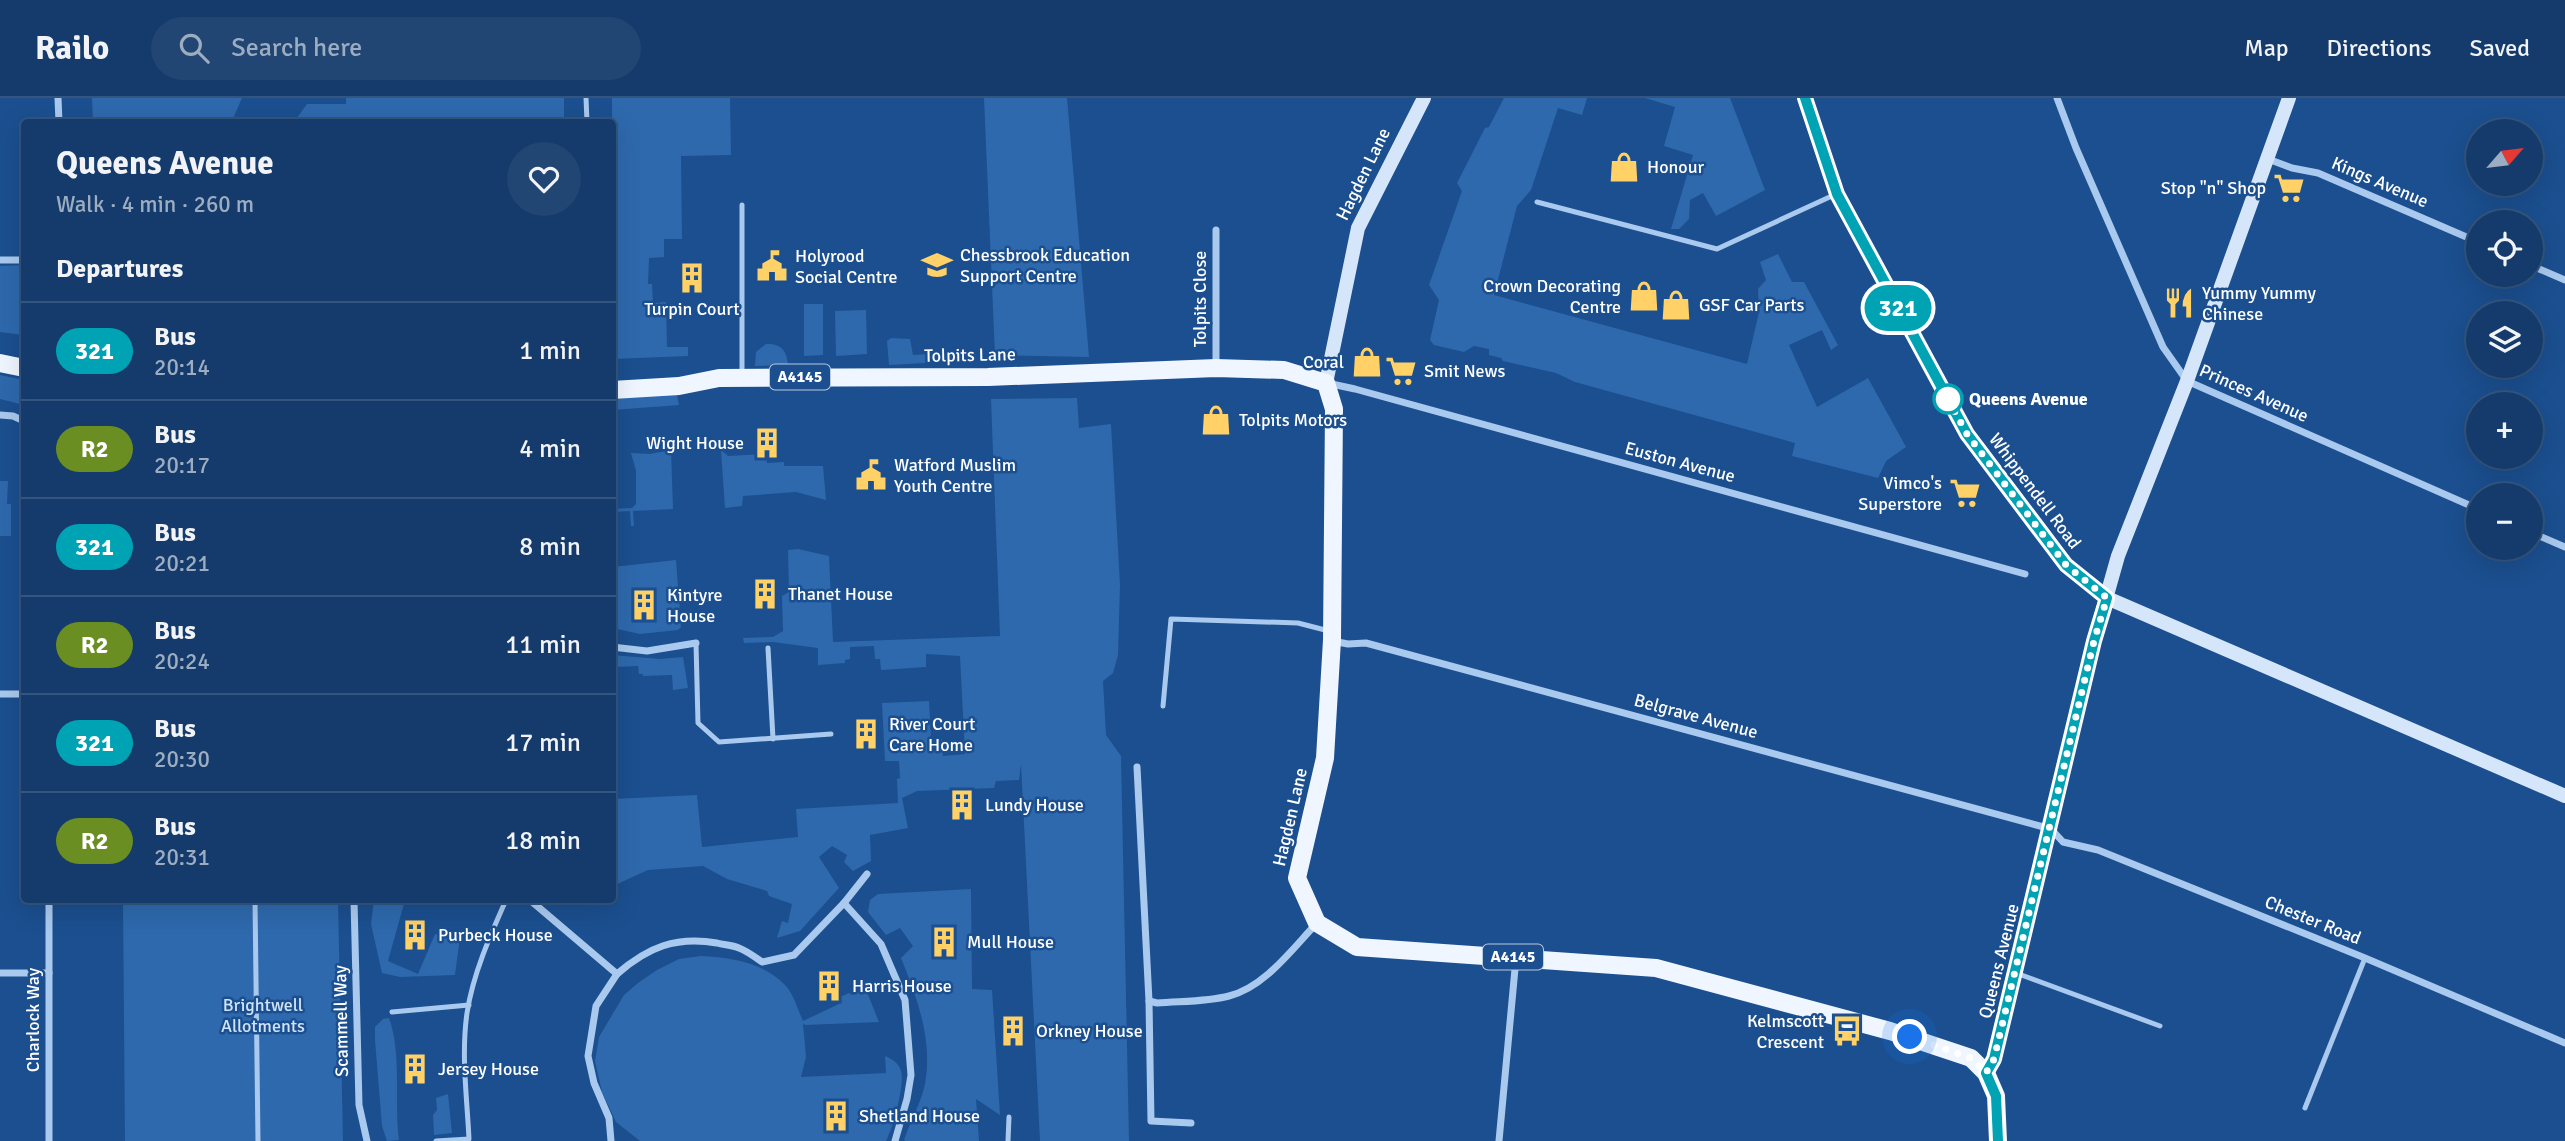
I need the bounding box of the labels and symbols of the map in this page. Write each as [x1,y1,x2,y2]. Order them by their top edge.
north arrow [2466,119,2543,196]
street label: Hagden Lane [1331,124,1395,224]
shop icon: Honour [1607,150,1641,184]
street label: Kings Avenue [2328,152,2432,212]
place label: Honour [1647,156,1705,178]
supermarket icon: Stop "n" Shop [2272,171,2306,205]
place label: Stop "n" Shop [2161,177,2266,199]
place label: Chessbrook Education Support Centre [960,244,1130,287]
place label: Holyrood Social Centre [795,245,897,288]
school or university icon: Chessbrook Education Support Centre [920,248,954,282]
public building icon: Holyrood Social Centre [755,249,789,283]
street label: Tolpits Close [1189,251,1211,347]
building icon: Turpin Court [675,261,709,295]
place label: Crown Decorating Centre [1483,275,1621,318]
shop icon: Crown Decorating Centre [1627,279,1661,313]
place label: Yummy Yummy Chinese [2202,282,2316,325]
line badge: 321 [1858,285,1938,331]
restaurant icon: Yummy Yummy Chinese [2162,286,2196,320]
shop icon: GSF Car Parts [1659,288,1693,322]
place label: GSF Car Parts [1699,294,1805,316]
place label: Turpin Court [644,298,740,320]
street label: Tolpits Lane [924,343,1016,367]
shop icon: Coral [1350,345,1384,379]
place label: Coral [1303,351,1344,373]
supermarket icon: Smit News [1384,354,1418,388]
street label: Princes Avenue [2196,359,2312,427]
place label: Smit News [1424,360,1505,382]
road number: A4145 [770,364,830,390]
marker: Queens Avenue [1933,384,1963,414]
place label: Queens Avenue [1969,388,2088,410]
shop icon: Tolpits Motors [1199,403,1233,437]
place label: Tolpits Motors [1239,409,1347,431]
building icon: Wight House [750,426,784,460]
street label: Whippendell Road [1984,429,2086,553]
place label: Wight House [646,432,744,454]
street label: Euston Avenue [1622,437,1738,487]
place label: Watford Muslim Youth Centre [894,454,1016,497]
public building icon: Watford Muslim Youth Centre [854,458,888,492]
place label: Vimco's Superstore [1858,472,1942,515]
supermarket icon: Vimco's Superstore [1948,476,1982,510]
building icon: Thanet House [748,577,782,611]
place label: Thanet House [788,583,893,605]
place label: Kintyre House [667,584,723,627]
building icon: Kintyre House [627,588,661,622]
street label: Belgrave Avenue [1632,689,1760,743]
place label: River Court Care Home [889,713,975,756]
building icon: River Court Care Home [849,717,883,751]
street label: Hagden Lane [1268,766,1312,868]
building icon: Lundy House [945,788,979,822]
place label: Lundy House [985,794,1084,816]
street label: Chester Road [2262,891,2364,949]
street label: Queens Avenue [1974,901,2024,1021]
building icon: Purbeck House [398,918,432,952]
place label: Purbeck House [438,924,553,946]
building icon: Mull House [927,925,961,959]
place label: Mull House [967,931,1054,953]
road number: A4145 [1483,944,1543,970]
street label: Scammell Way [329,964,353,1077]
street label: Charlock Way [22,967,44,1072]
building icon: Harris House [812,969,846,1003]
place label: Harris House [852,975,952,997]
park label: Brightwell Allotments [221,994,305,1037]
place label: Kelmscott Crescent [1747,1010,1824,1053]
building icon: Orkney House [996,1014,1030,1048]
bus stop icon: Kelmscott Crescent [1830,1014,1864,1048]
your location [1892,1019,1927,1054]
place label: Orkney House [1036,1020,1143,1042]
building icon: Jersey House [398,1052,432,1086]
place label: Jersey House [438,1058,539,1080]
building icon: Shetland House [819,1099,853,1133]
place label: Shetland House [859,1105,980,1127]

